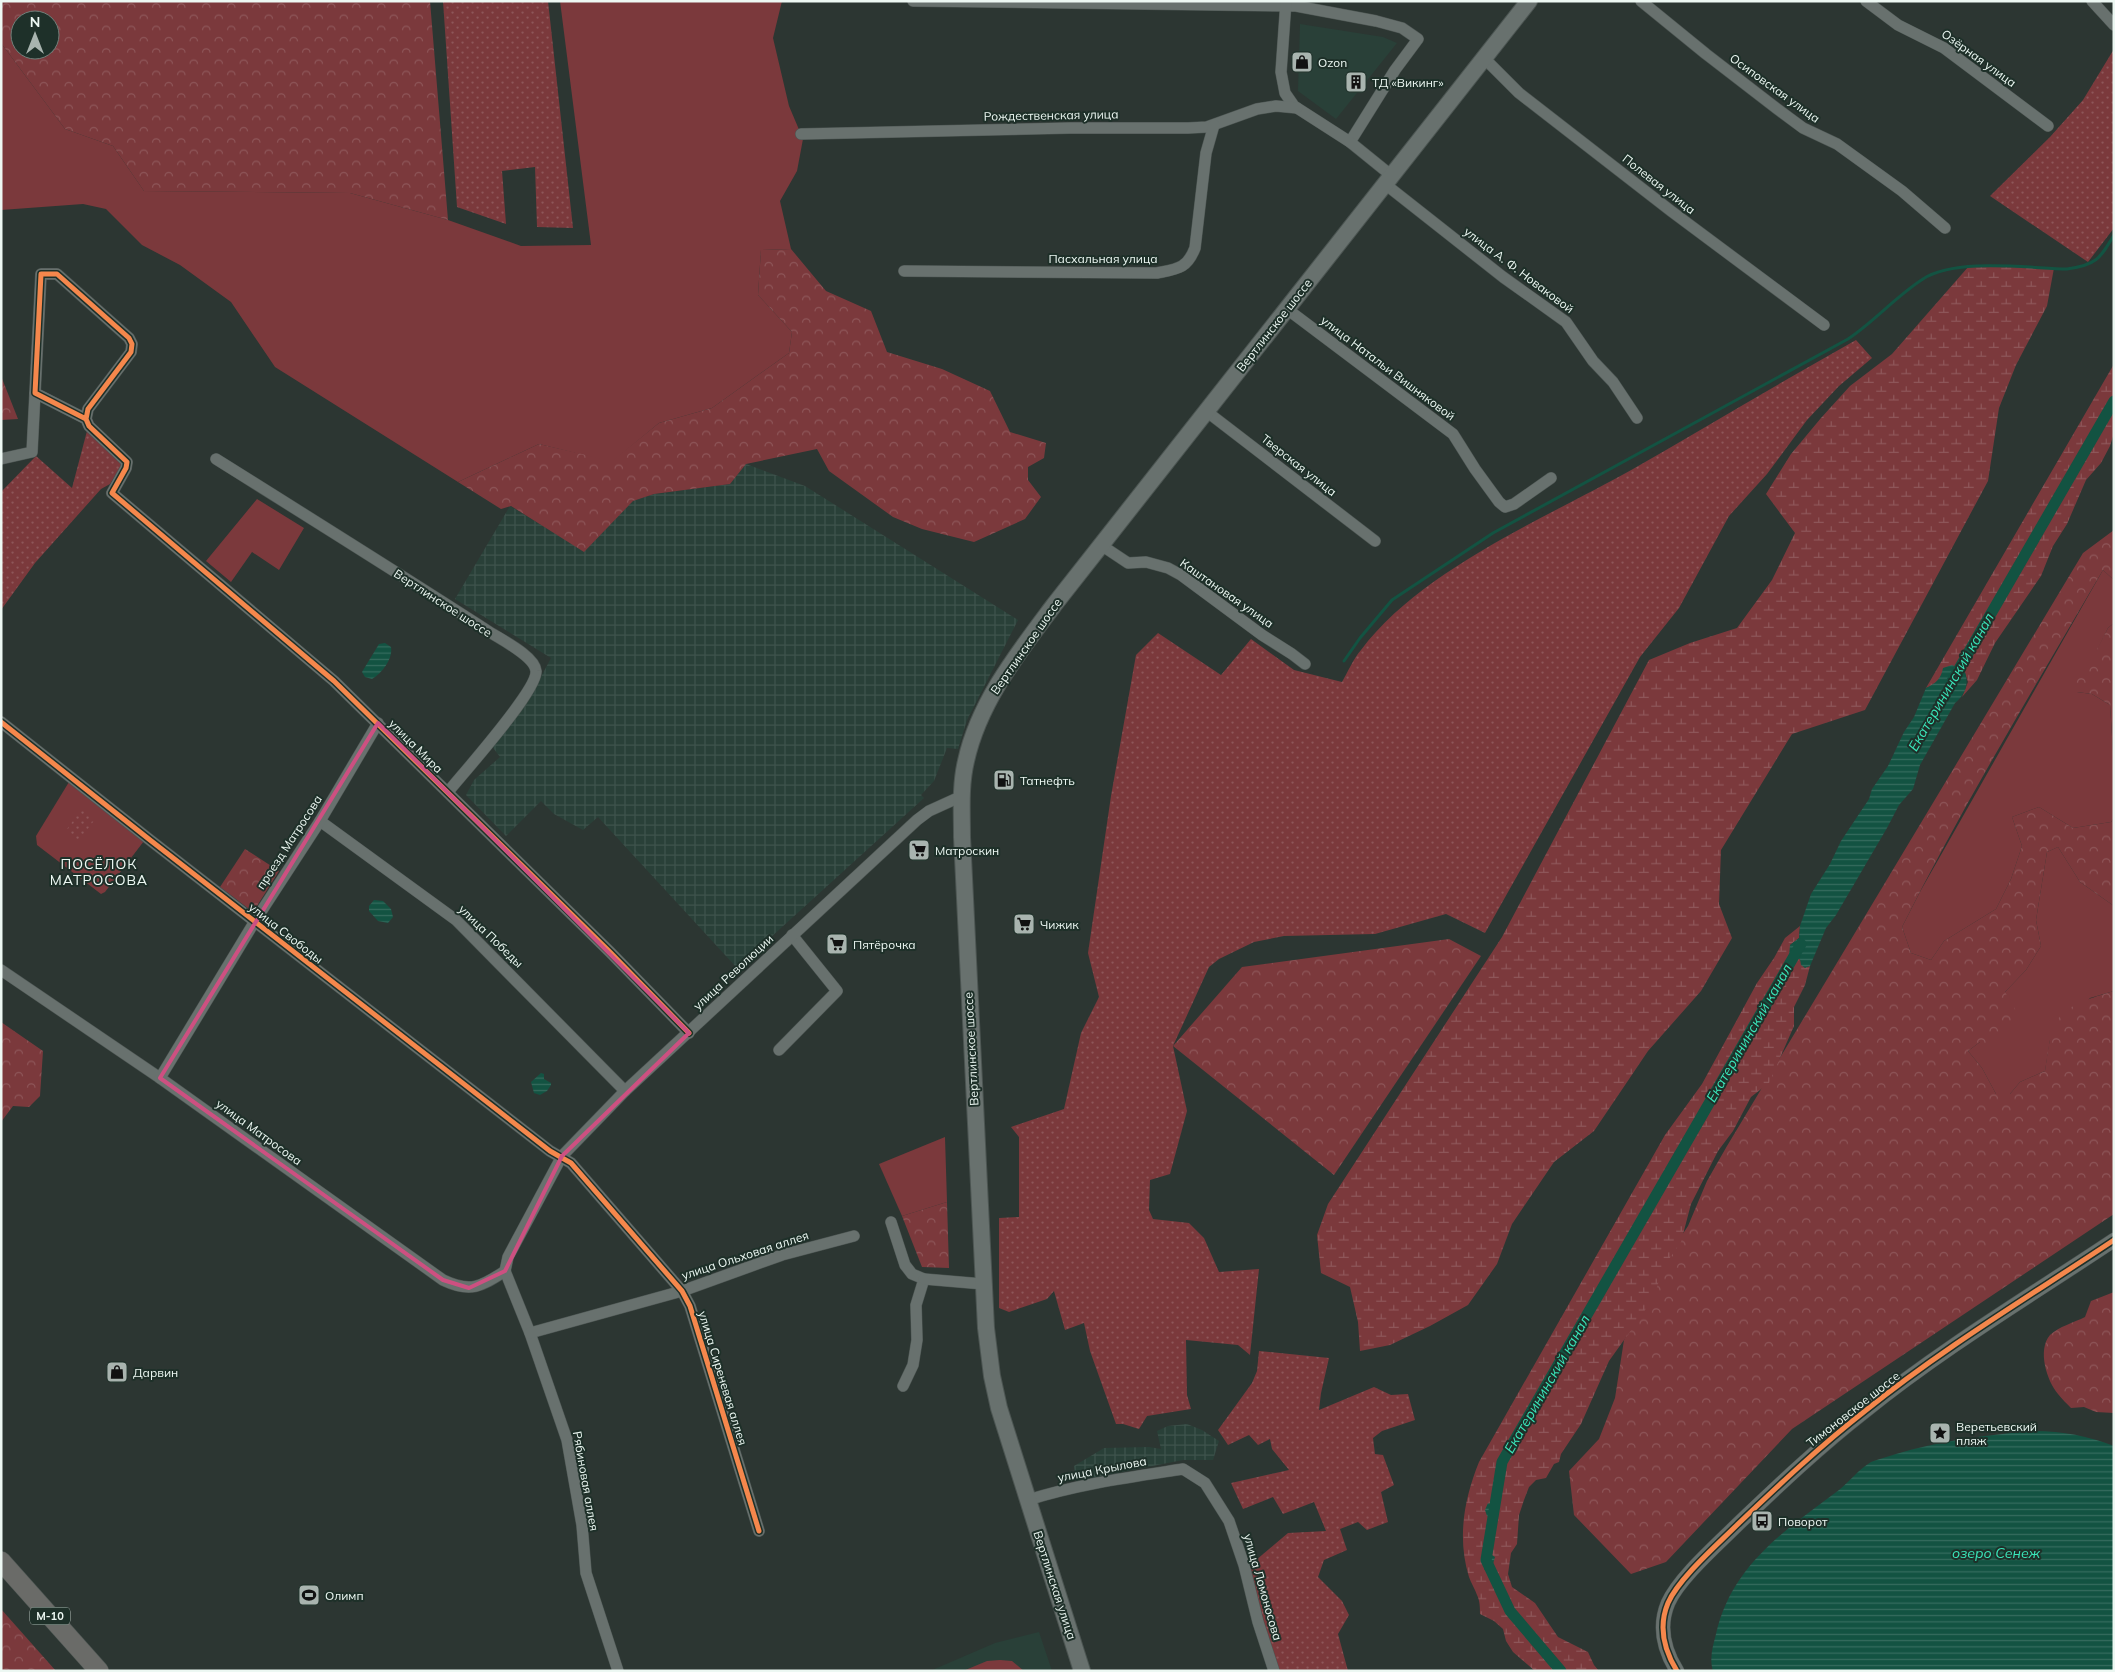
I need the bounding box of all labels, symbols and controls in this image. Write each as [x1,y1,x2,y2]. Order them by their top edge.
north arrow [10,10,60,60]
text: N [30,13,40,31]
street label: Озёрная улица [1939,26,2019,90]
shop icon: Ozon [1290,50,1314,74]
street label: Осиповская улица [1727,50,1823,126]
place label: Ozon [1318,55,1347,70]
building icon: ТД «Викинг» [1344,70,1368,94]
place label: ТД «Викинг» [1372,75,1444,90]
street label: Рождественская улица [983,106,1119,124]
street label: Полевая улица [1620,151,1698,217]
street label: улица А. Ф. Новаковой [1461,224,1577,316]
street label: Пасхальная улица [1048,251,1158,266]
street label: Вертлинское шоссе [1233,275,1315,374]
street label: улица Натальи Вишняковой [1318,313,1458,423]
street label: Тверская улица [1258,431,1340,499]
street label: Каштановая улица [1177,555,1277,631]
street label: Вертлинское шоссе [391,566,495,640]
street label: Вертлинское шоссе [987,595,1065,697]
water label: Екатерининский канал [1904,610,1998,754]
street label: улица Мира [386,716,446,776]
fuel station icon: Татнефть [992,768,1016,792]
place label: Татнефть [1020,773,1075,788]
street label: проезд Матросова [253,792,325,892]
supermarket icon: Матроскин [907,838,931,862]
place label: Матроскин [935,843,999,858]
district label: ПОСЁЛОК МАТРОСОВА [50,855,148,889]
street label: улица Свободы [246,899,326,967]
street label: улица Победы [456,901,526,971]
supermarket icon: Чижик [1012,912,1036,936]
place label: Чижик [1040,917,1079,932]
street label: улица Революции [690,931,776,1013]
supermarket icon: Пятёрочка [825,932,849,956]
place label: Пятёрочка [853,937,916,952]
water label: Екатерининский канал [1702,961,1796,1105]
street label: Вертлинское шоссе [961,991,981,1106]
street label: улица Матросова [213,1096,305,1168]
street label: улица Ольховая аллея [680,1227,810,1283]
street label: улица Сиреневая аллея [695,1309,751,1447]
water label: Екатерининский канал [1500,1312,1594,1456]
shop icon: Дарвин [105,1360,129,1384]
place label: Дарвин [133,1365,178,1380]
street label: Тимоновское шоссе [1803,1368,1903,1450]
place label: Веретьевский пляж [1956,1419,2037,1448]
place icon: Веретьевский пляж [1928,1421,1952,1445]
street label: Рябиновая аллея [570,1430,602,1532]
street label: улица Крылова [1056,1453,1148,1485]
bus stop icon: Поворот [1750,1509,1774,1533]
place label: Поворот [1778,1514,1828,1529]
street label: Вертлинская улица [1030,1529,1080,1641]
street label: улица Ломоносова [1241,1532,1285,1642]
water label: озеро Сенеж [1952,1544,2041,1562]
sports icon: Олимп [297,1583,321,1607]
place label: Олимп [325,1588,364,1603]
road number: М-10 [30,1608,70,1624]

